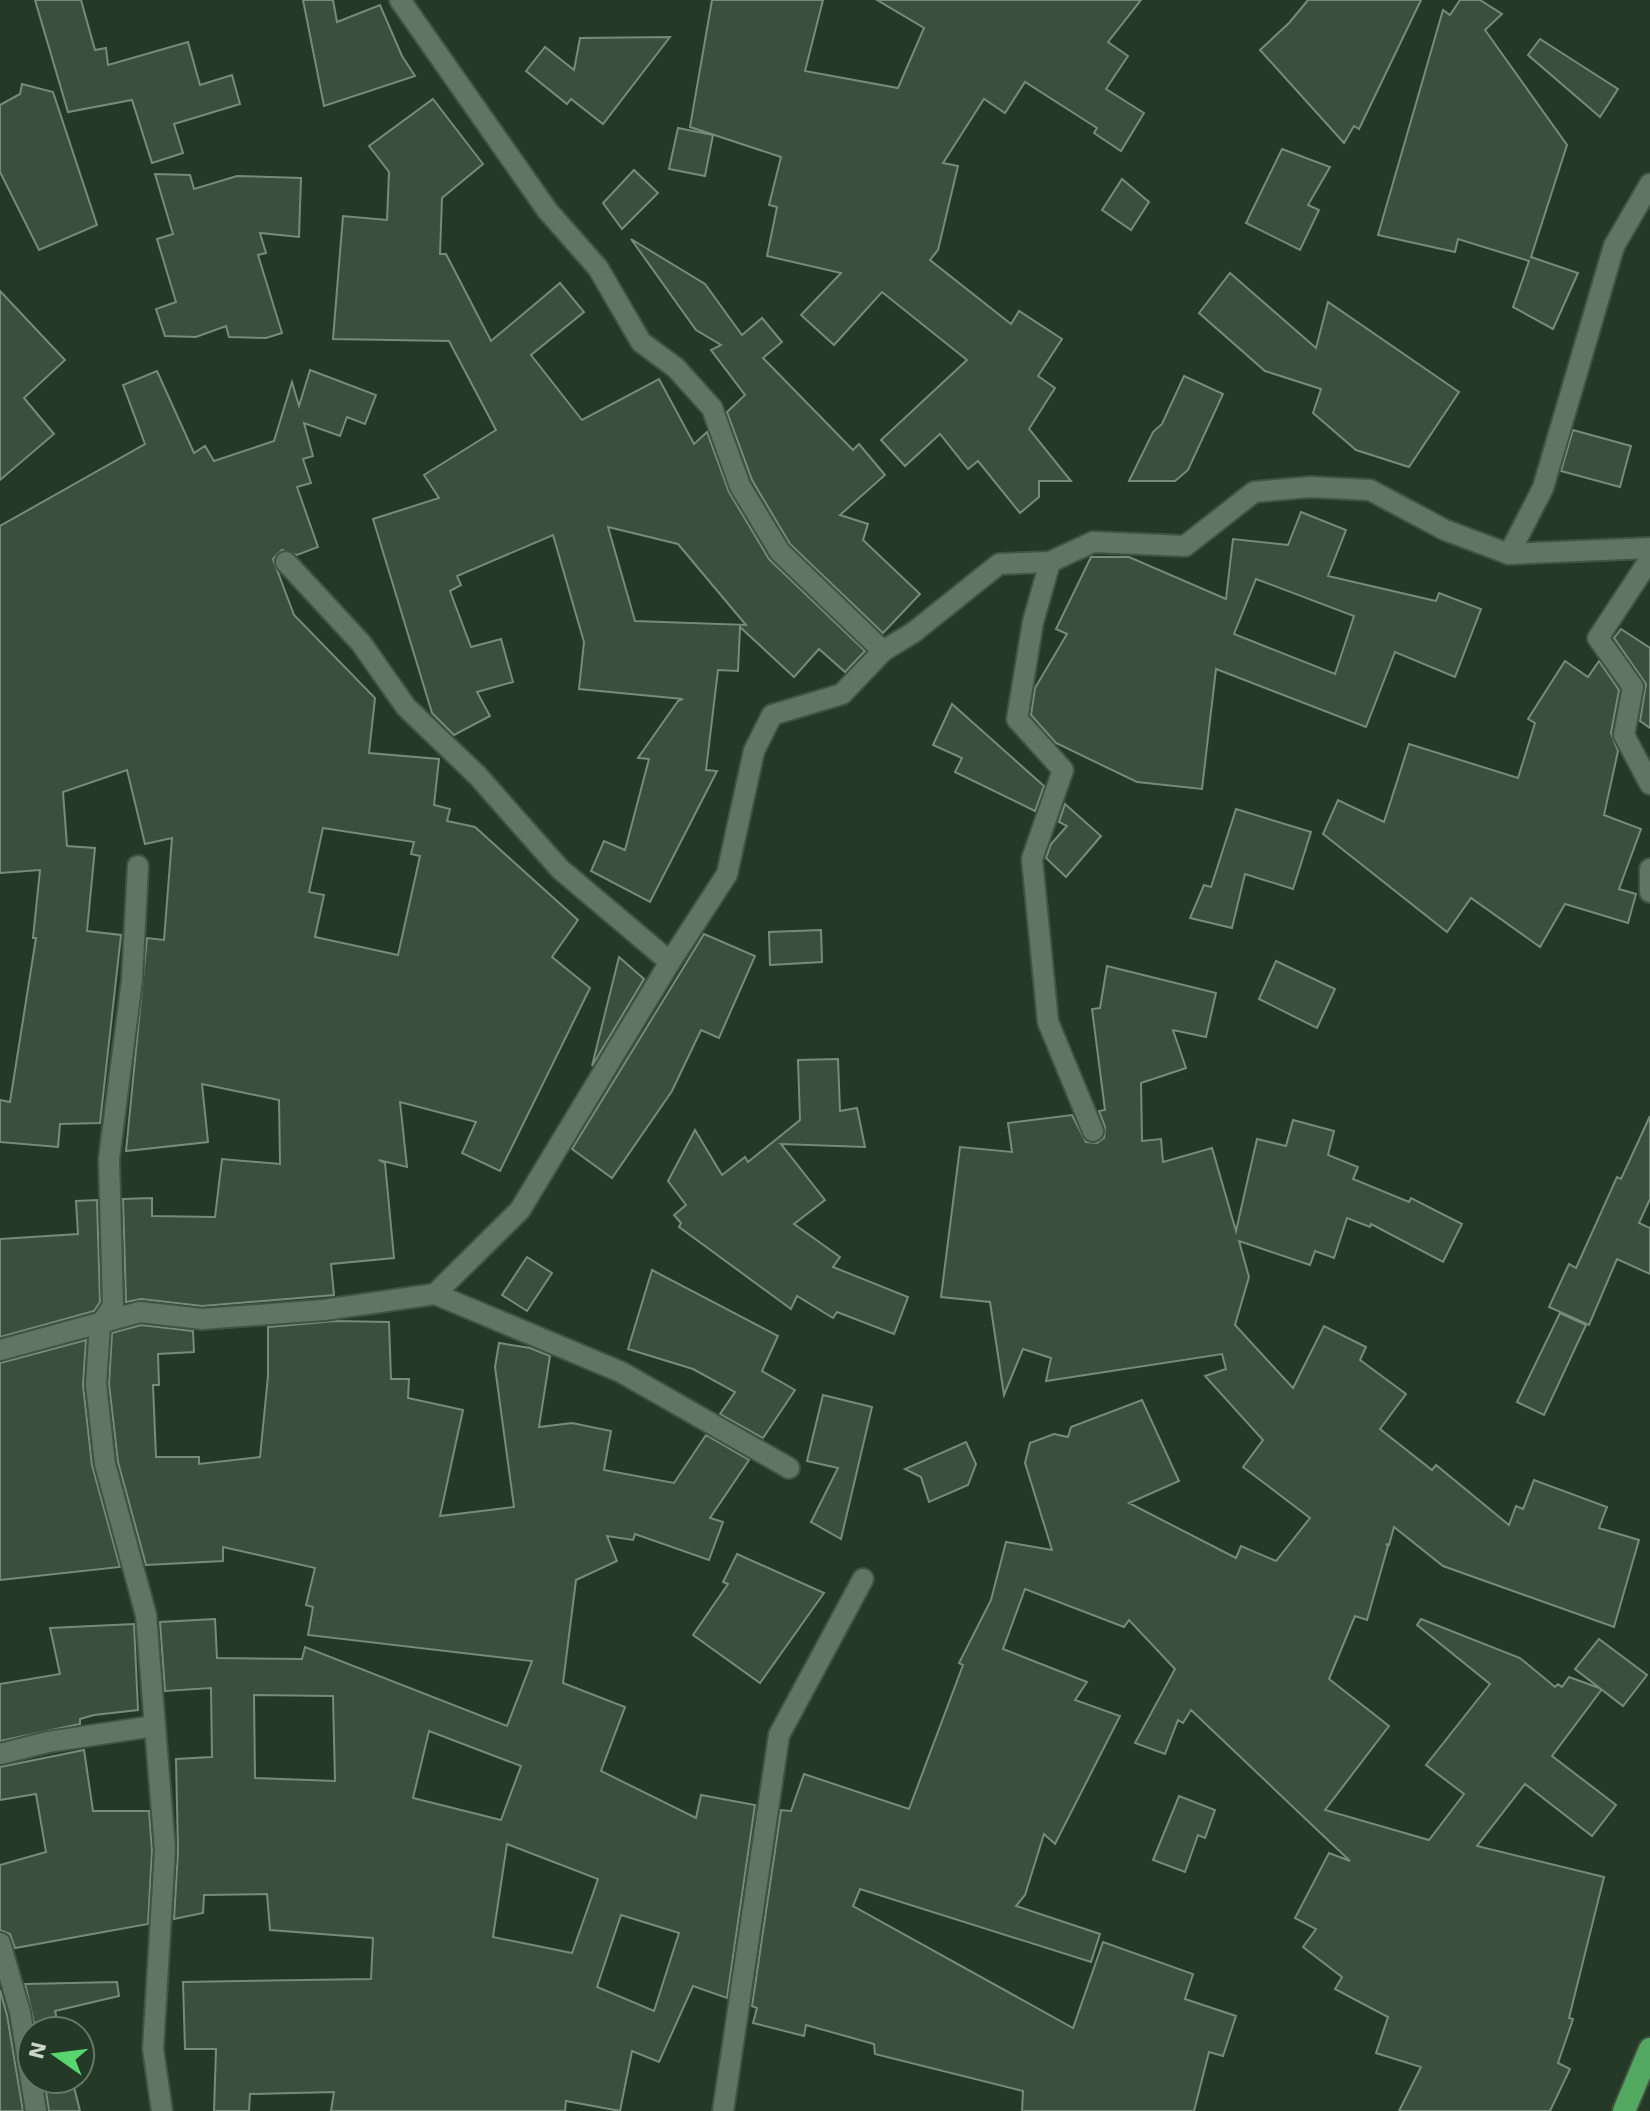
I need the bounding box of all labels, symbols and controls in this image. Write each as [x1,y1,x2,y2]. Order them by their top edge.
north arrow [16,2015,96,2095]
text: N [23,2039,51,2061]

